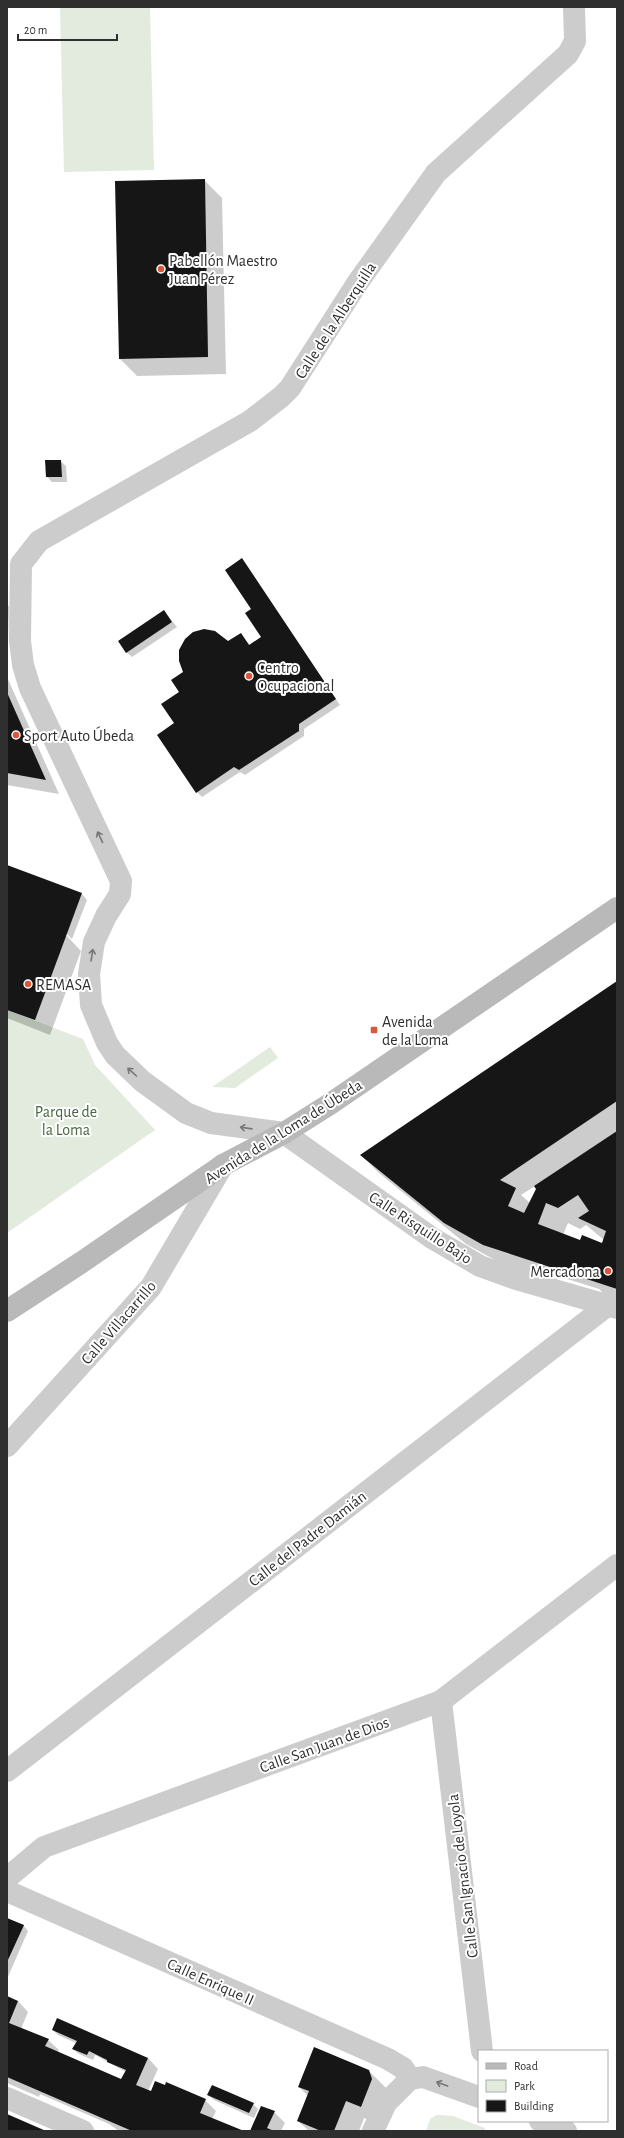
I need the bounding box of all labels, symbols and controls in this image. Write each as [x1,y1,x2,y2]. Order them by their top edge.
scale bar [18,16,117,42]
text: 20 m [24,24,47,36]
place label: Pabellón Maestro Juan Pérez [169,253,278,287]
street label: Calle de la Alberquilla [292,259,379,382]
marker: Pabellón Maestro Juan Pérez [156,264,166,274]
place label: Centro Ocupacional [257,660,334,694]
marker: Centro Ocupacional [244,671,254,681]
place label: Sport Auto Úbeda [24,726,134,744]
marker: Sport Auto Úbeda [11,730,21,740]
one-way arrow [96,831,103,843]
one-way arrow [88,949,96,962]
place label: REMASA [36,977,91,993]
marker: REMASA [23,979,33,989]
place label: Avenida de la Loma [382,1014,449,1048]
marker: Avenida de la Loma [369,1025,379,1035]
one-way arrow [127,1067,137,1077]
street label: Avenida de la Loma de Úbeda [201,1075,365,1187]
park label: Parque de la Loma [35,1104,97,1138]
one-way arrow [240,1124,253,1132]
street label: Calle Risquillo Bajo [366,1189,475,1268]
place label: Mercadona [530,1264,600,1280]
marker: Mercadona [603,1266,613,1276]
street label: Calle Villacarrillo [78,1278,159,1368]
street label: Calle del Padre Damián [246,1488,369,1590]
street label: Calle San Juan de Dios [258,1714,391,1776]
street label: Calle San Ignacio de Loyola [445,1793,482,1959]
street label: Calle Enrique II [165,1956,256,2008]
legend [478,2050,608,2122]
text: Road [514,2060,538,2072]
one-way arrow [437,2080,449,2088]
text: Park [514,2080,535,2092]
text: Building [514,2100,554,2112]

